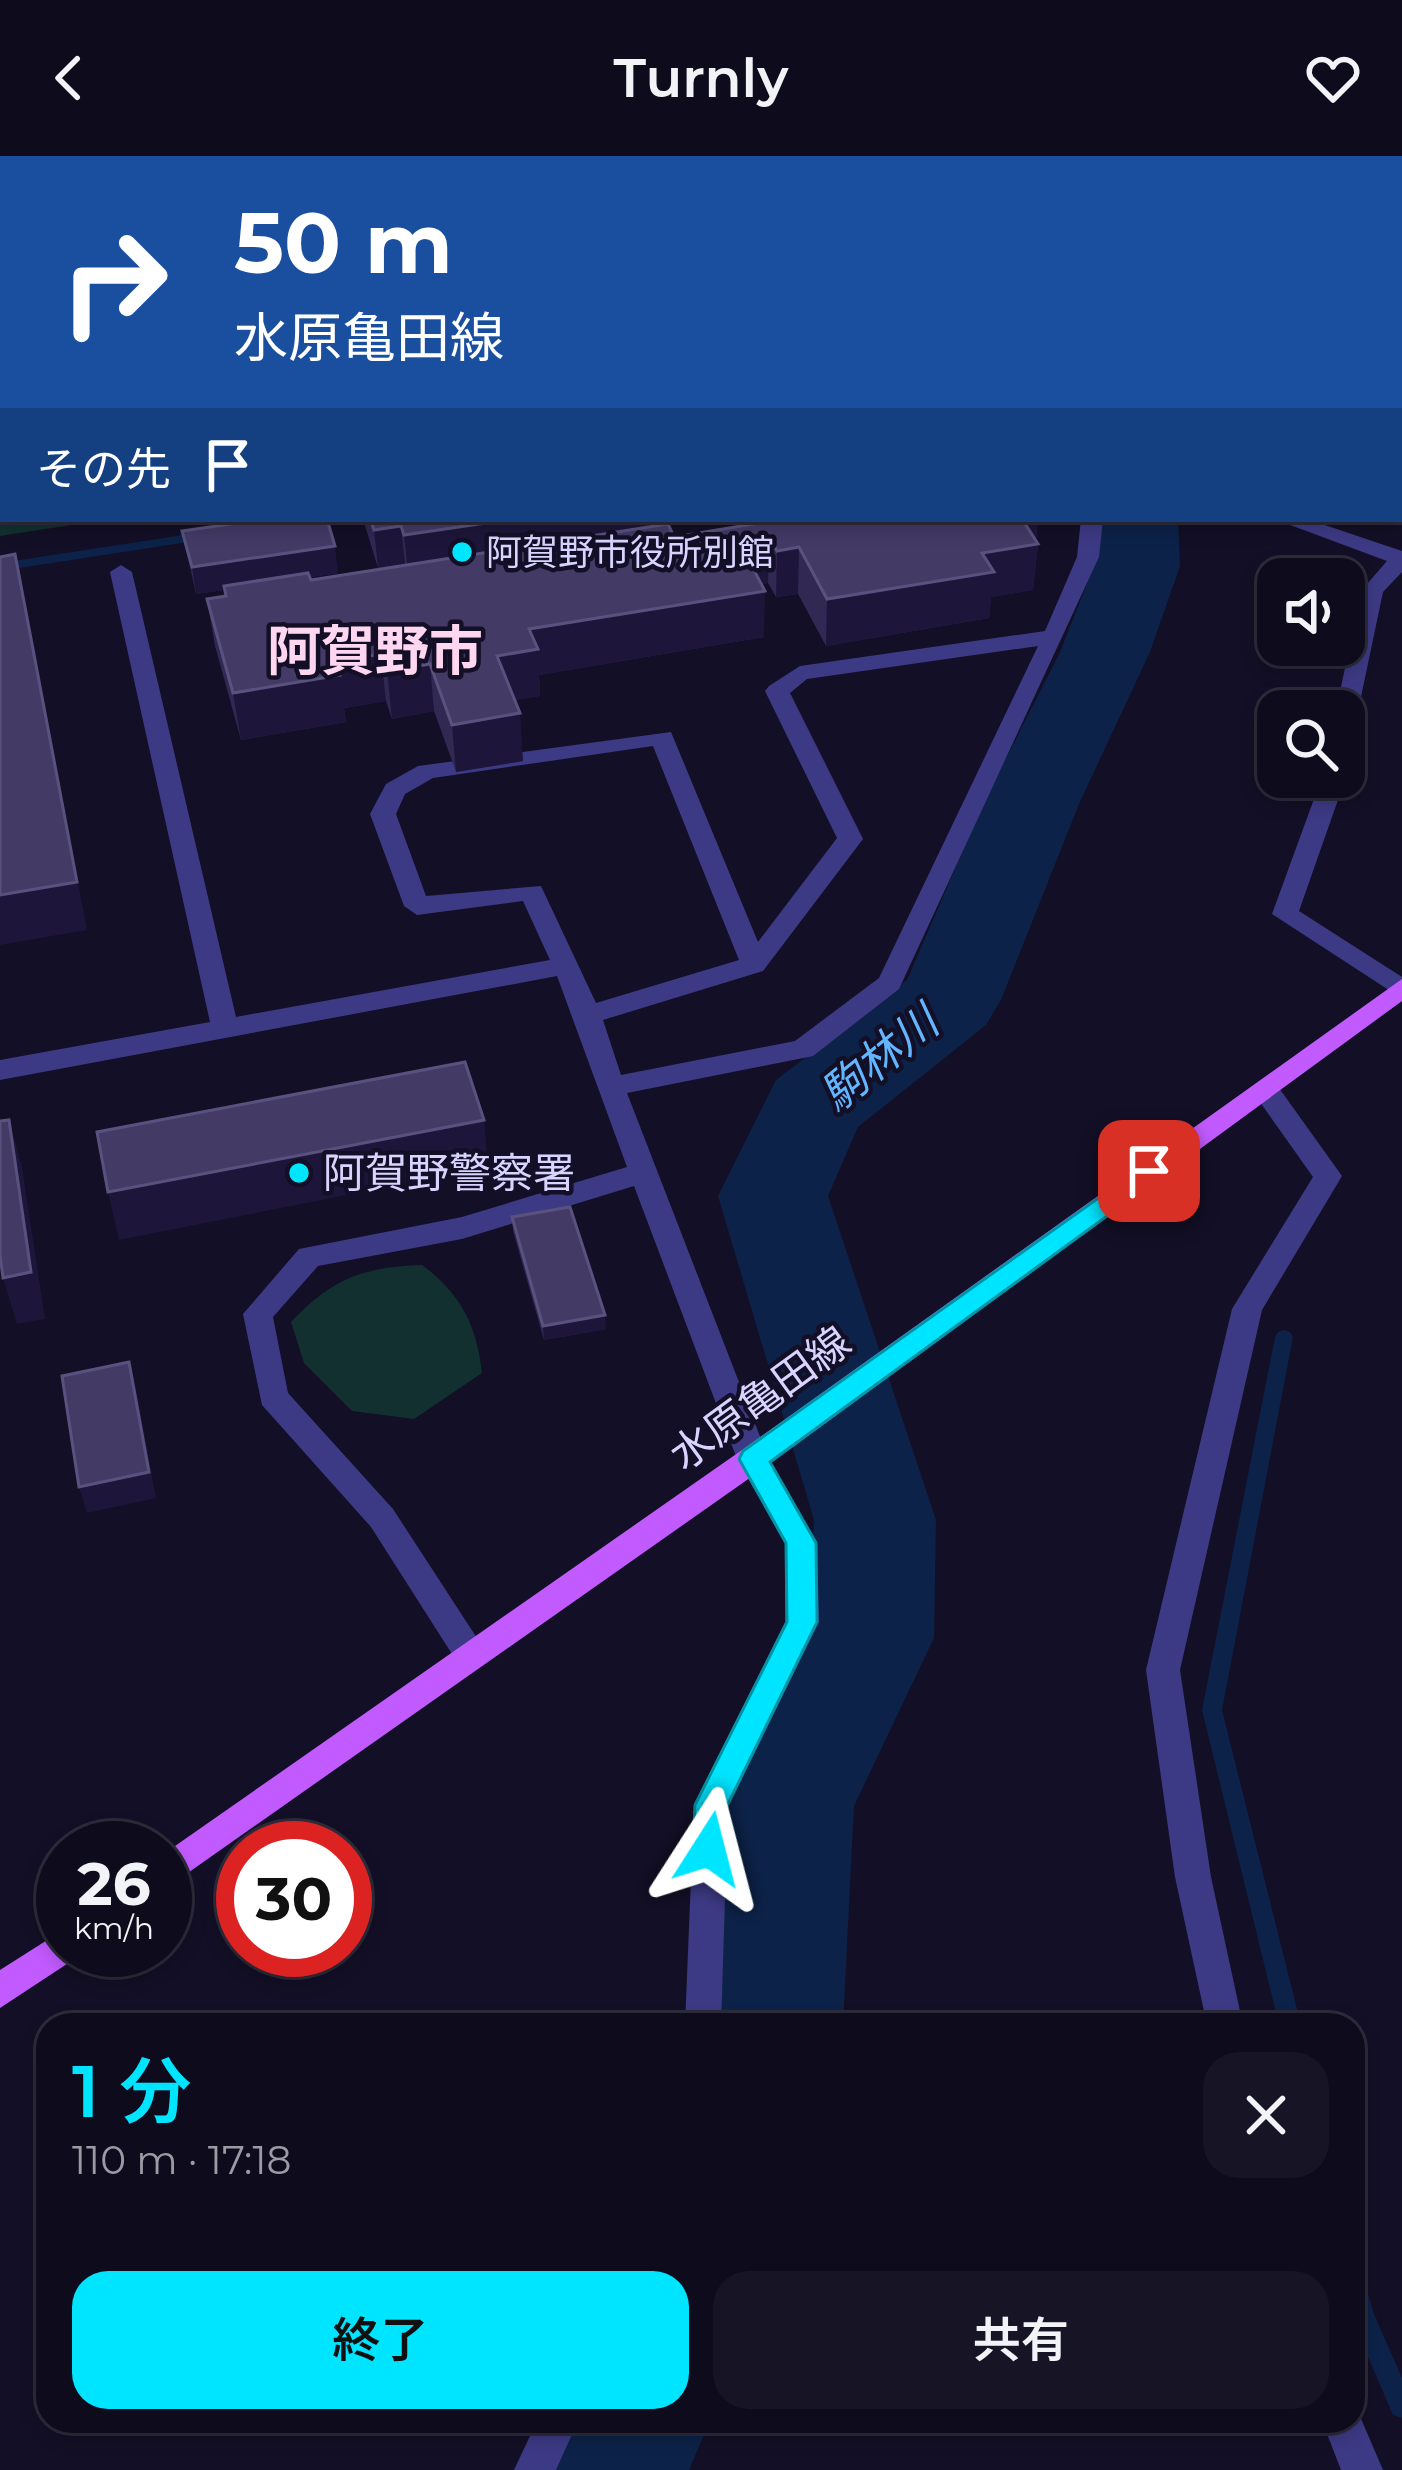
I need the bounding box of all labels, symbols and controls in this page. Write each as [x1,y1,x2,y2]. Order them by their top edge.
icon: back [36,45,102,111]
text: Turnly [614,45,788,111]
icon: heart [1300,45,1366,111]
text: 50 m [234,192,453,294]
icon: right [36,204,192,360]
text: 水原亀田線 [234,305,504,371]
icon: arrive [195,432,261,498]
text: その先 [36,441,171,496]
place label: 阿賀野市役所別館 [486,530,774,574]
marker: 阿賀野市役所別館 [449,539,475,565]
map controls [1257,558,1365,798]
button: sound [1257,558,1365,666]
district label: 阿賀野市 [267,618,483,684]
button: search [1257,690,1365,798]
water label: 駒林川 [809,991,952,1121]
pin [1098,1120,1200,1222]
icon: arrive [1116,1138,1182,1204]
place label: 阿賀野警察署 [323,1147,575,1199]
marker: 阿賀野警察署 [286,1160,312,1186]
street label: 水原亀田線 [660,1315,860,1481]
position arrow [646,1786,772,1912]
speed limit sign: 30 [216,1821,372,1977]
text: 26 [77,1847,151,1920]
text: km/h [74,1910,154,1947]
text: 1 分 [72,2047,191,2135]
button: close [1203,2052,1329,2178]
text: 110 m · 17:18 [72,2136,291,2184]
button: 終了 [72,2271,689,2409]
button: 共有 [713,2271,1329,2409]

